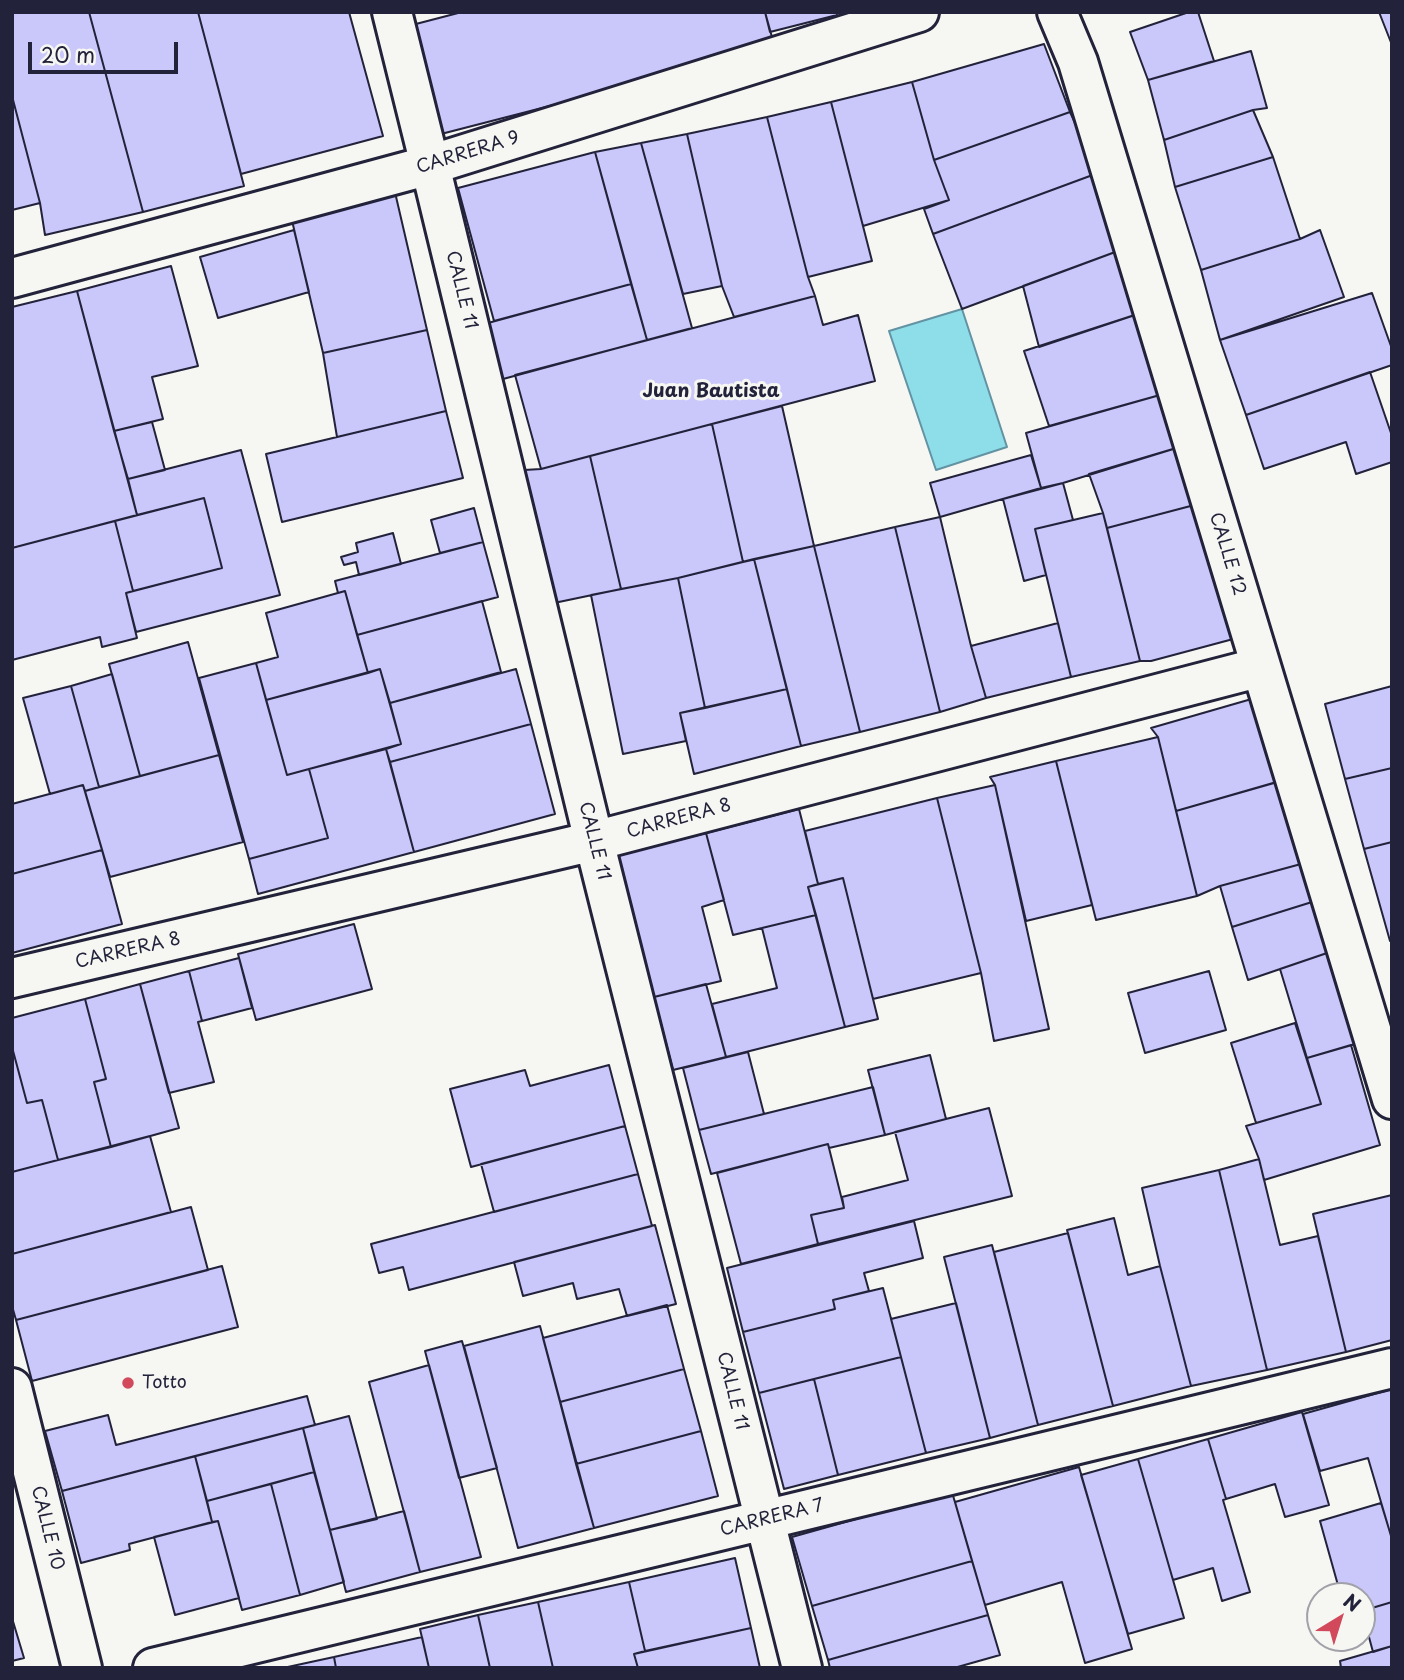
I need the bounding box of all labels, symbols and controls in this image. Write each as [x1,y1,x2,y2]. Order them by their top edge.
scale bar [32,28,182,72]
text: 20 m [41,38,95,70]
street label: CARRERA 9 [414,127,522,179]
street label: CALLE 11 [441,249,481,331]
district label: Juan Bautista [642,381,780,403]
street label: CALLE 12 [1204,510,1250,598]
street label: CARRERA 8 [624,795,734,843]
street label: CALLE 11 [574,800,614,882]
street label: CARRERA 8 [73,928,183,974]
street label: CALLE 11 [712,1350,752,1432]
place label: Totto [142,1372,187,1394]
marker: Totto [120,1375,136,1391]
street label: CALLE 10 [26,1484,68,1572]
street label: CARRERA 7 [718,1495,826,1541]
north arrow [1306,1582,1376,1652]
text: N [1338,1586,1367,1618]

